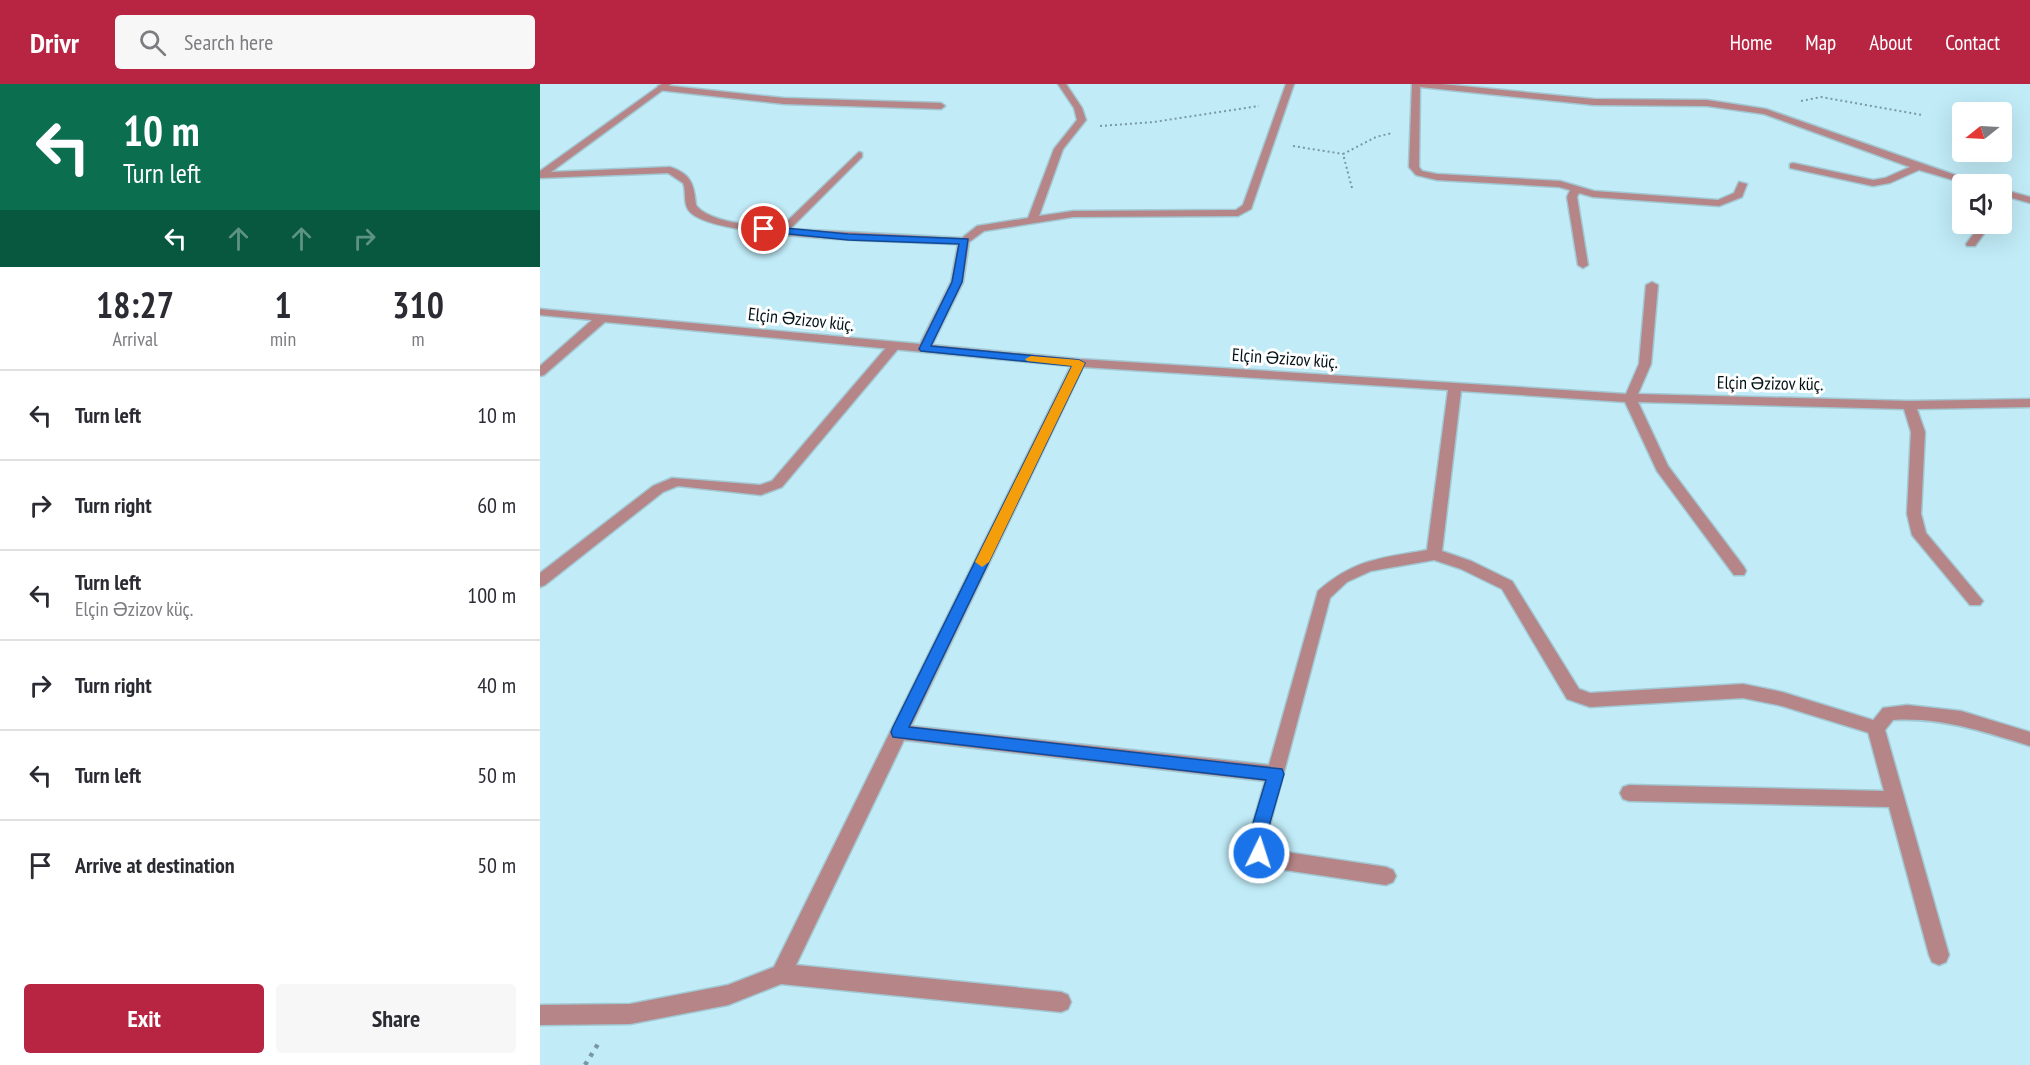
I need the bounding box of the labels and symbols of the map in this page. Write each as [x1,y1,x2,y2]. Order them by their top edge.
north arrow [1952,102,2012,162]
pin [738,203,789,254]
street label: Elçin Əzizov küç. [747,302,855,336]
street label: Elçin Əzizov küç. [1231,343,1339,373]
street label: Elçin Əzizov küç. [1717,371,1823,395]
position arrow [1227,821,1291,885]

